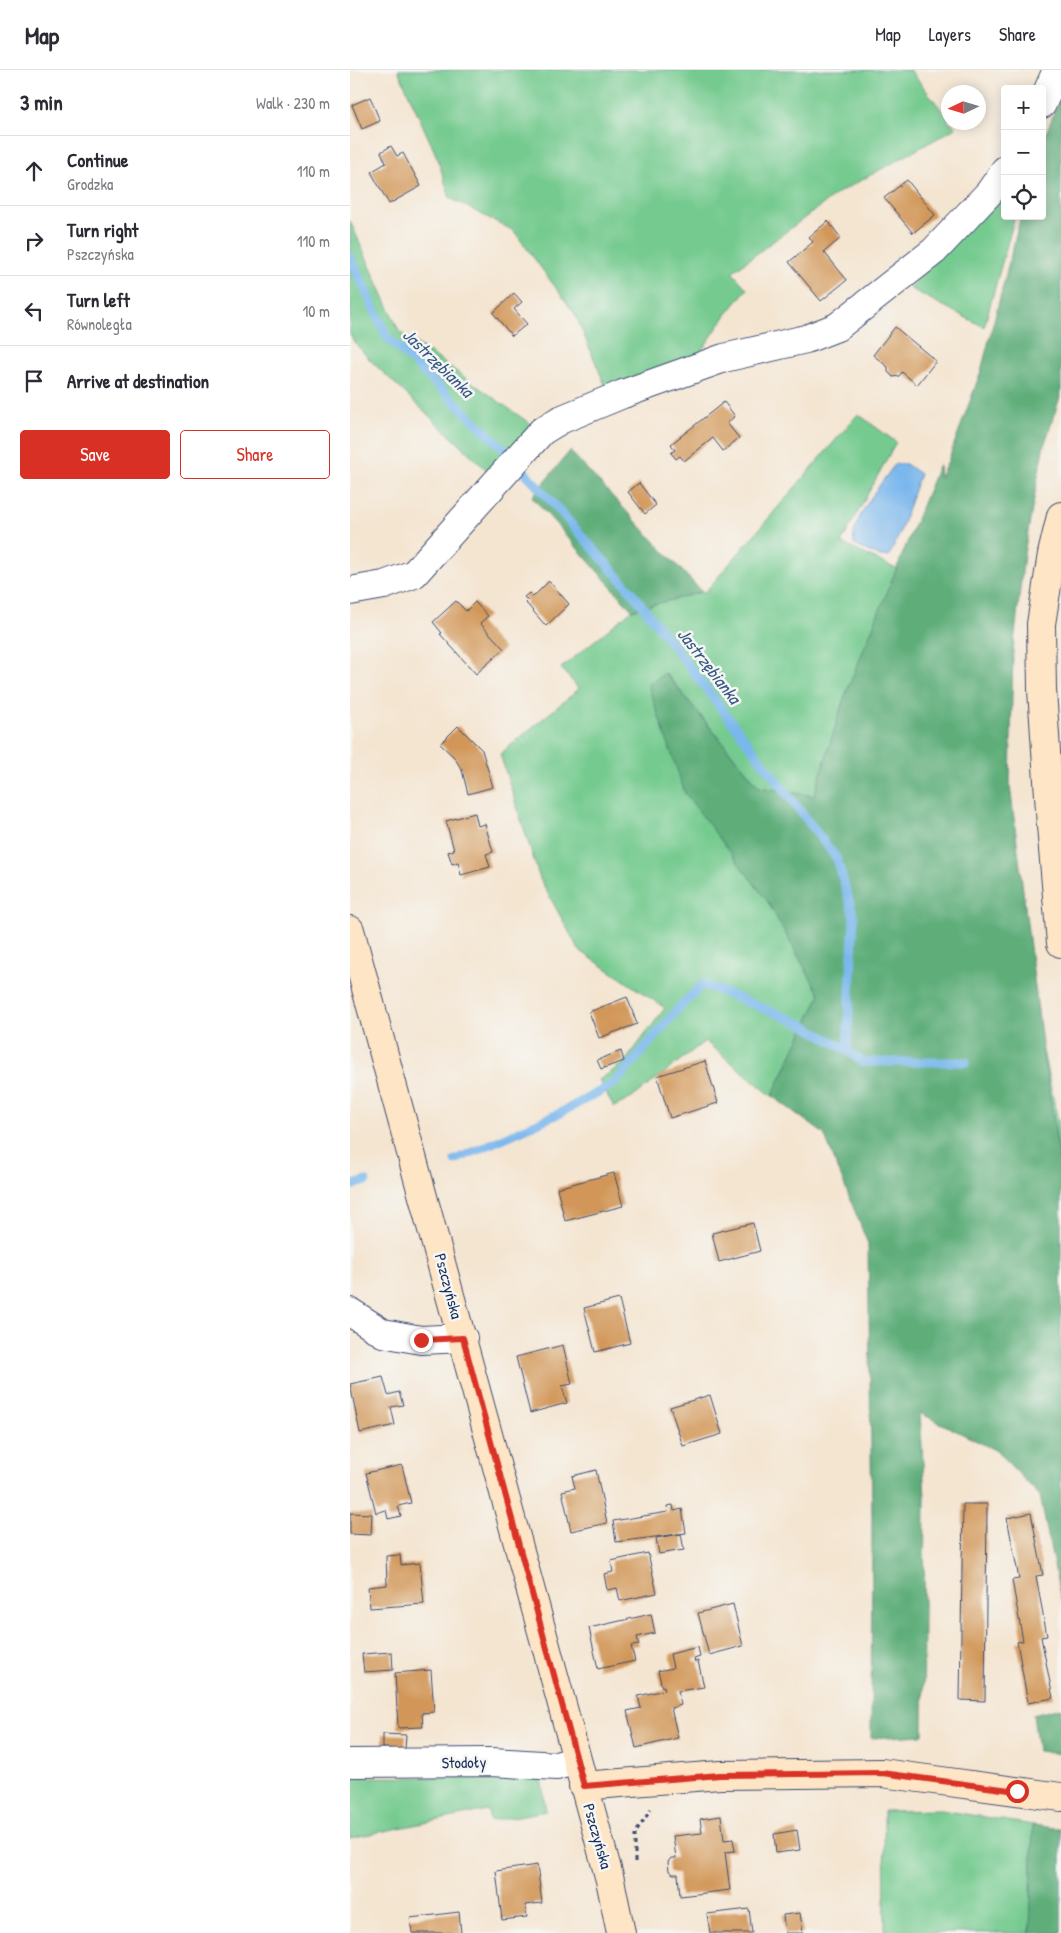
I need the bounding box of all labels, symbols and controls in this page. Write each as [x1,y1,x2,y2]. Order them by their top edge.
text: Map [25,19,59,51]
text: Map [875,22,901,47]
text: Layers [929,22,971,47]
text: Share [999,22,1036,47]
north arrow [941,85,986,130]
map controls [1001,85,1046,220]
button: + [1001,85,1046,130]
text: 3 min [20,88,63,117]
text: Walk · 230 m [256,92,330,114]
button: − [1001,130,1046,175]
text: Continue [67,147,128,173]
icon: ahead [20,157,48,185]
text: 110 m [297,160,330,182]
text: Grodzka [67,173,113,195]
button: locate [1001,175,1046,220]
text: Turn right [67,217,138,243]
icon: right [20,227,48,255]
text: 110 m [297,230,330,252]
text: Pszczyńska [67,243,134,265]
text: Turn left [67,287,130,313]
icon: left [20,297,48,325]
text: 10 m [302,300,330,322]
text: Równoległa [67,313,132,335]
water label: Jastrzębianka [397,322,481,404]
icon: arrive [20,367,48,395]
text: Arrive at destination [67,368,209,394]
button: Save [20,430,170,479]
button: Share [180,430,330,479]
water label: Jastrzębianka [672,623,748,710]
street label: Pszczyńska [430,1251,468,1321]
route end [410,1329,433,1352]
street label: Stodoły [441,1751,487,1773]
route start [1006,1780,1029,1803]
street label: Pszczyńska [578,1801,618,1871]

